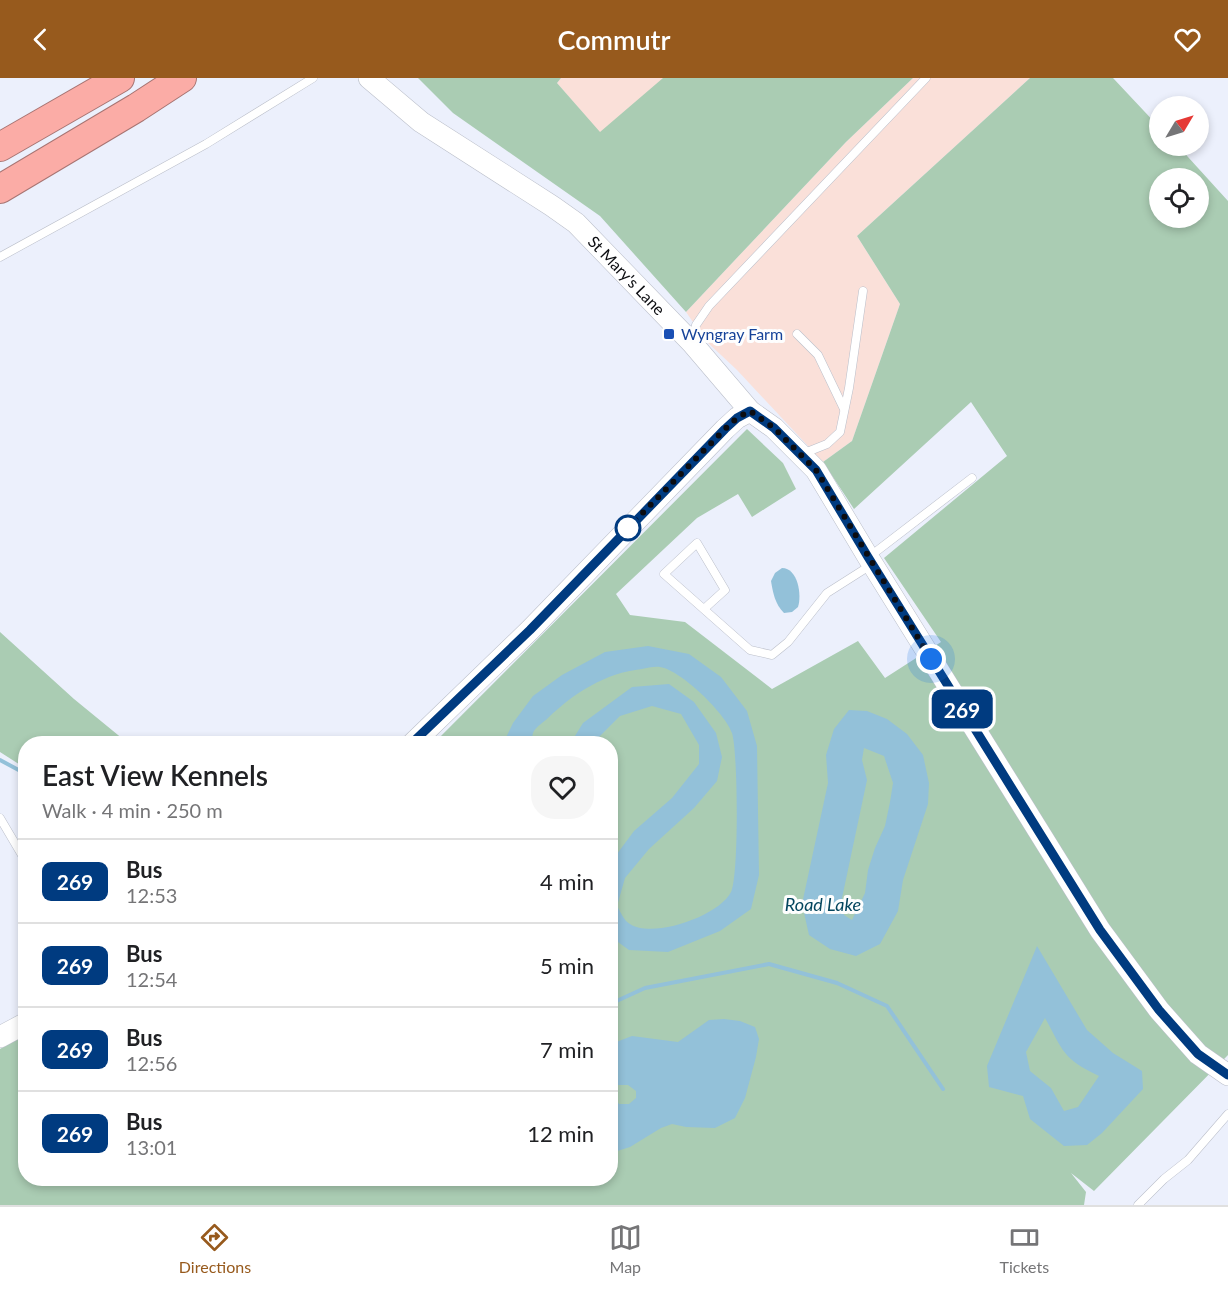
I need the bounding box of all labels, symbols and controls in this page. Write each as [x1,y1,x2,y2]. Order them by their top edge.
icon: back [24,23,57,56]
text: Commutr [558,23,670,56]
icon: heart [1171,23,1204,56]
north arrow [1149,96,1209,156]
map controls [1149,96,1209,228]
button: locate [1149,168,1209,228]
street label: St Mary's Lane [585,232,669,319]
place label: Wyngray Farm [681,324,783,343]
marker: Wyngray Farm [662,327,676,341]
unlabelled marker [615,515,641,541]
your location [916,644,946,674]
line badge: 269 [928,690,996,728]
text: 269 [944,697,980,722]
button: heart [531,756,594,819]
text: East View Kennels [42,758,268,792]
text: Walk · 4 min · 250 m [42,798,223,822]
text: Bus [126,856,162,883]
text: 4 min [540,868,594,895]
text: 269 [57,869,93,894]
text: 12:53 [126,883,177,907]
water label: Road Lake [785,893,861,915]
text: Bus [126,940,162,967]
text: 5 min [540,952,594,979]
text: 269 [57,953,93,978]
text: 12:54 [126,967,177,991]
text: Bus [126,1024,162,1051]
text: 7 min [540,1036,594,1063]
text: 269 [57,1037,93,1062]
text: 12:56 [126,1051,177,1075]
text: Bus [126,1108,162,1135]
text: 12 min [527,1120,594,1147]
text: 269 [57,1121,93,1146]
text: 13:01 [126,1135,177,1159]
tab: Directions [179,1221,251,1276]
tab: Map [609,1221,642,1276]
tab: Tickets [1000,1221,1049,1276]

